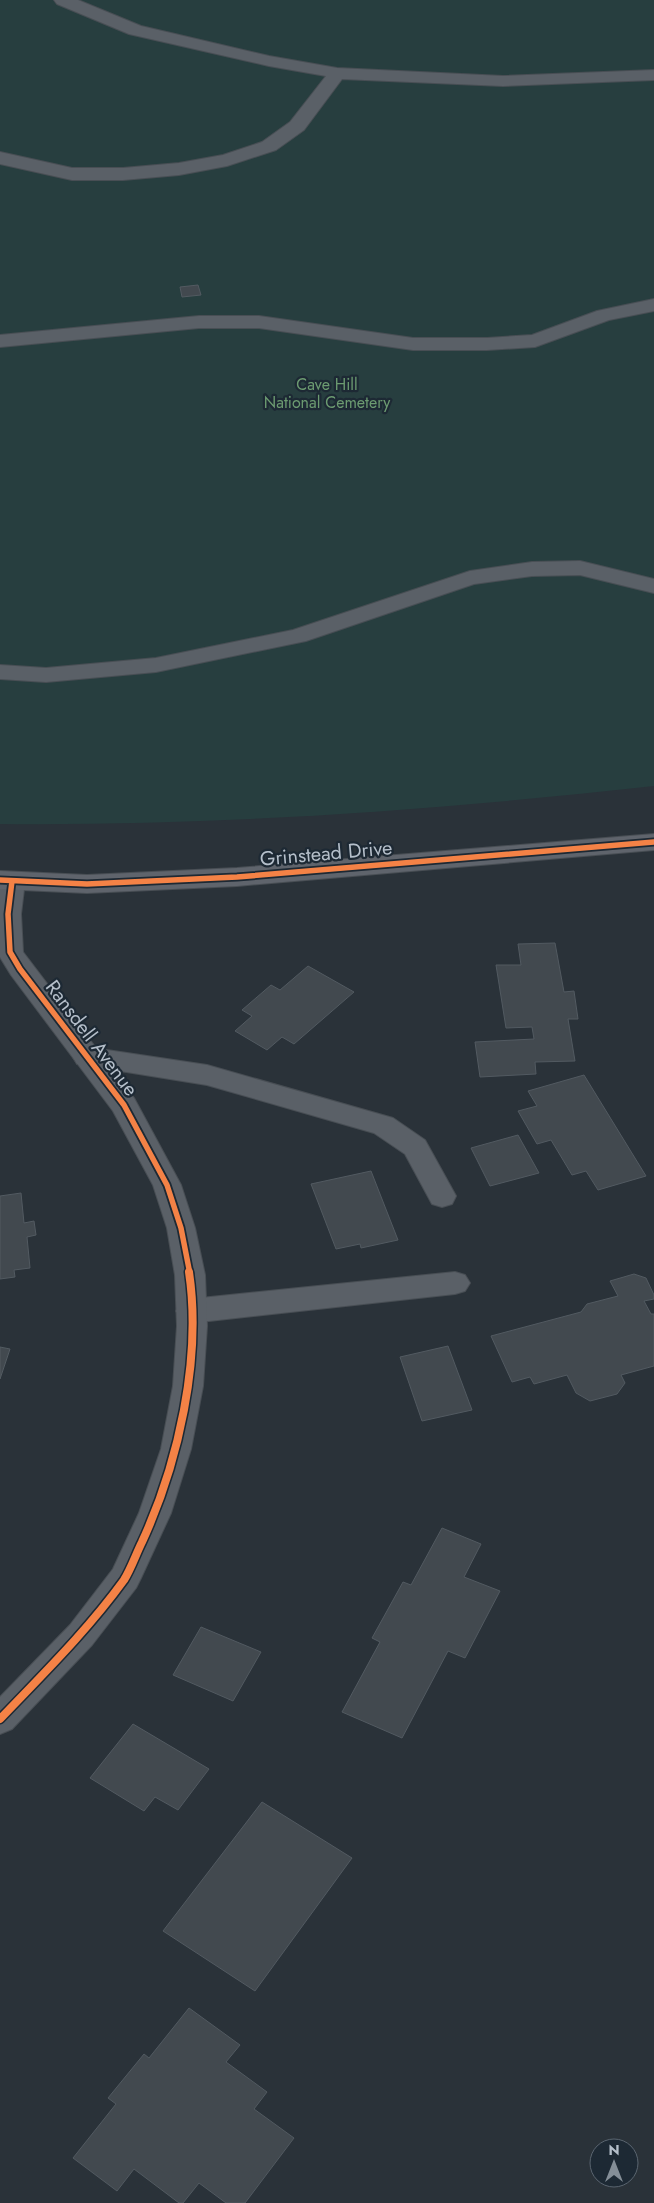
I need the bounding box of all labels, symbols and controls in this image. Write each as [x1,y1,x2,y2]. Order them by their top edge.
park label: Cave Hill National Cemetery [264,373,391,414]
street label: Grinstead Drive [259,833,393,874]
street label: Ransdell Avenue [38,974,145,1102]
north arrow [589,2138,639,2188]
text: N [608,2140,620,2160]

